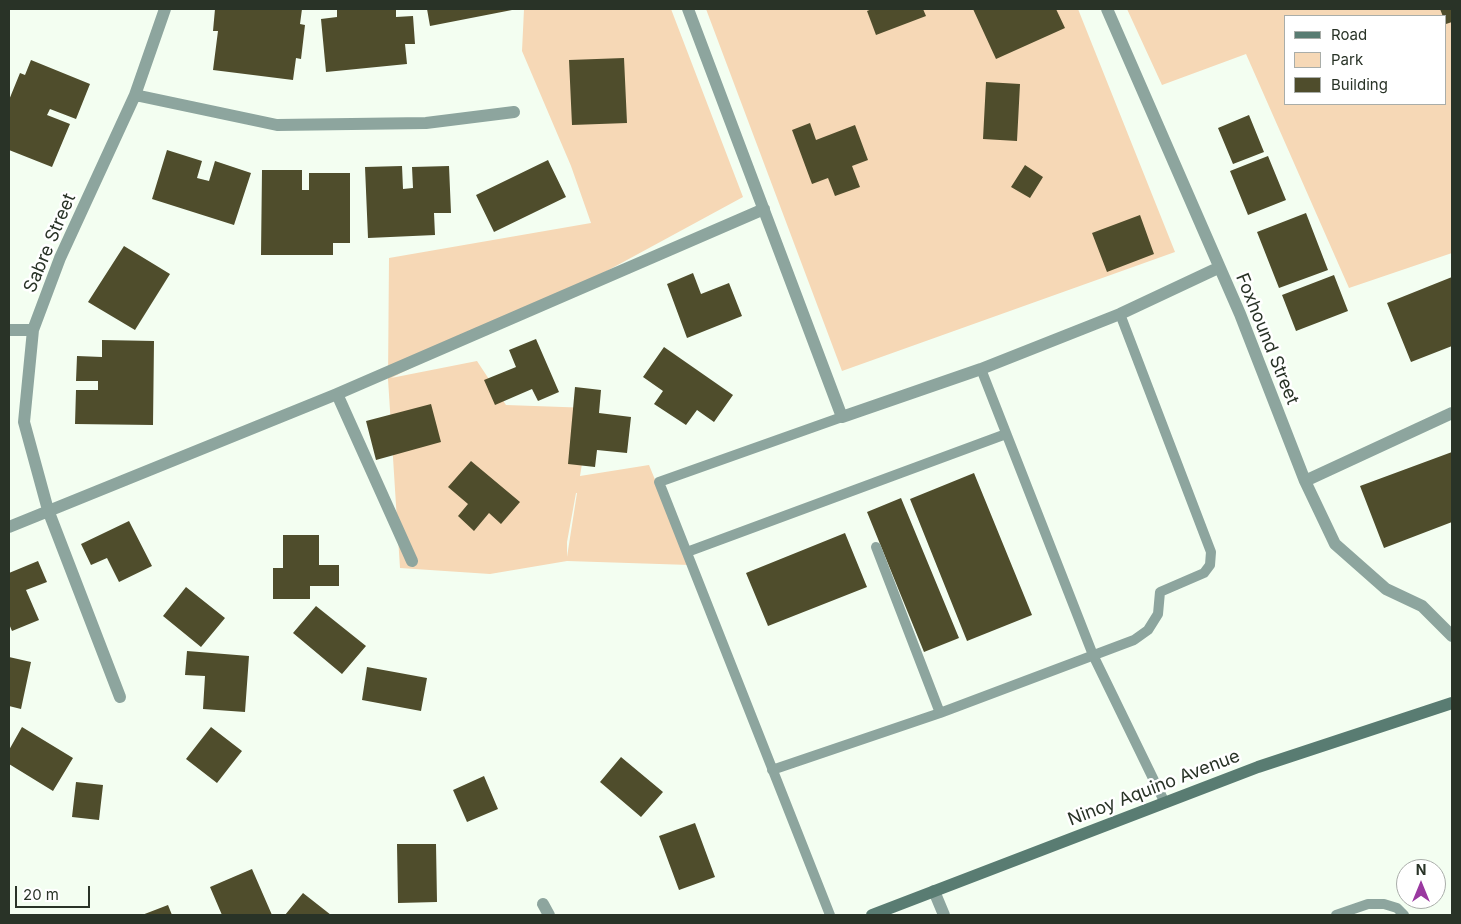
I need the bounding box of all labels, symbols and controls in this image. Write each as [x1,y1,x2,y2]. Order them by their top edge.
legend [1284,15,1446,105]
text: Road [1331,25,1367,44]
text: Park [1331,50,1363,69]
text: Building [1331,75,1388,94]
street label: Sabre Street [19,190,81,296]
street label: Foxhound Street [1231,270,1303,408]
street label: Ninoy Aquino Avenue [1065,745,1243,831]
north arrow [1396,859,1446,909]
text: N [1416,861,1426,878]
scale bar [18,876,92,908]
text: 20 m [23,885,59,904]

